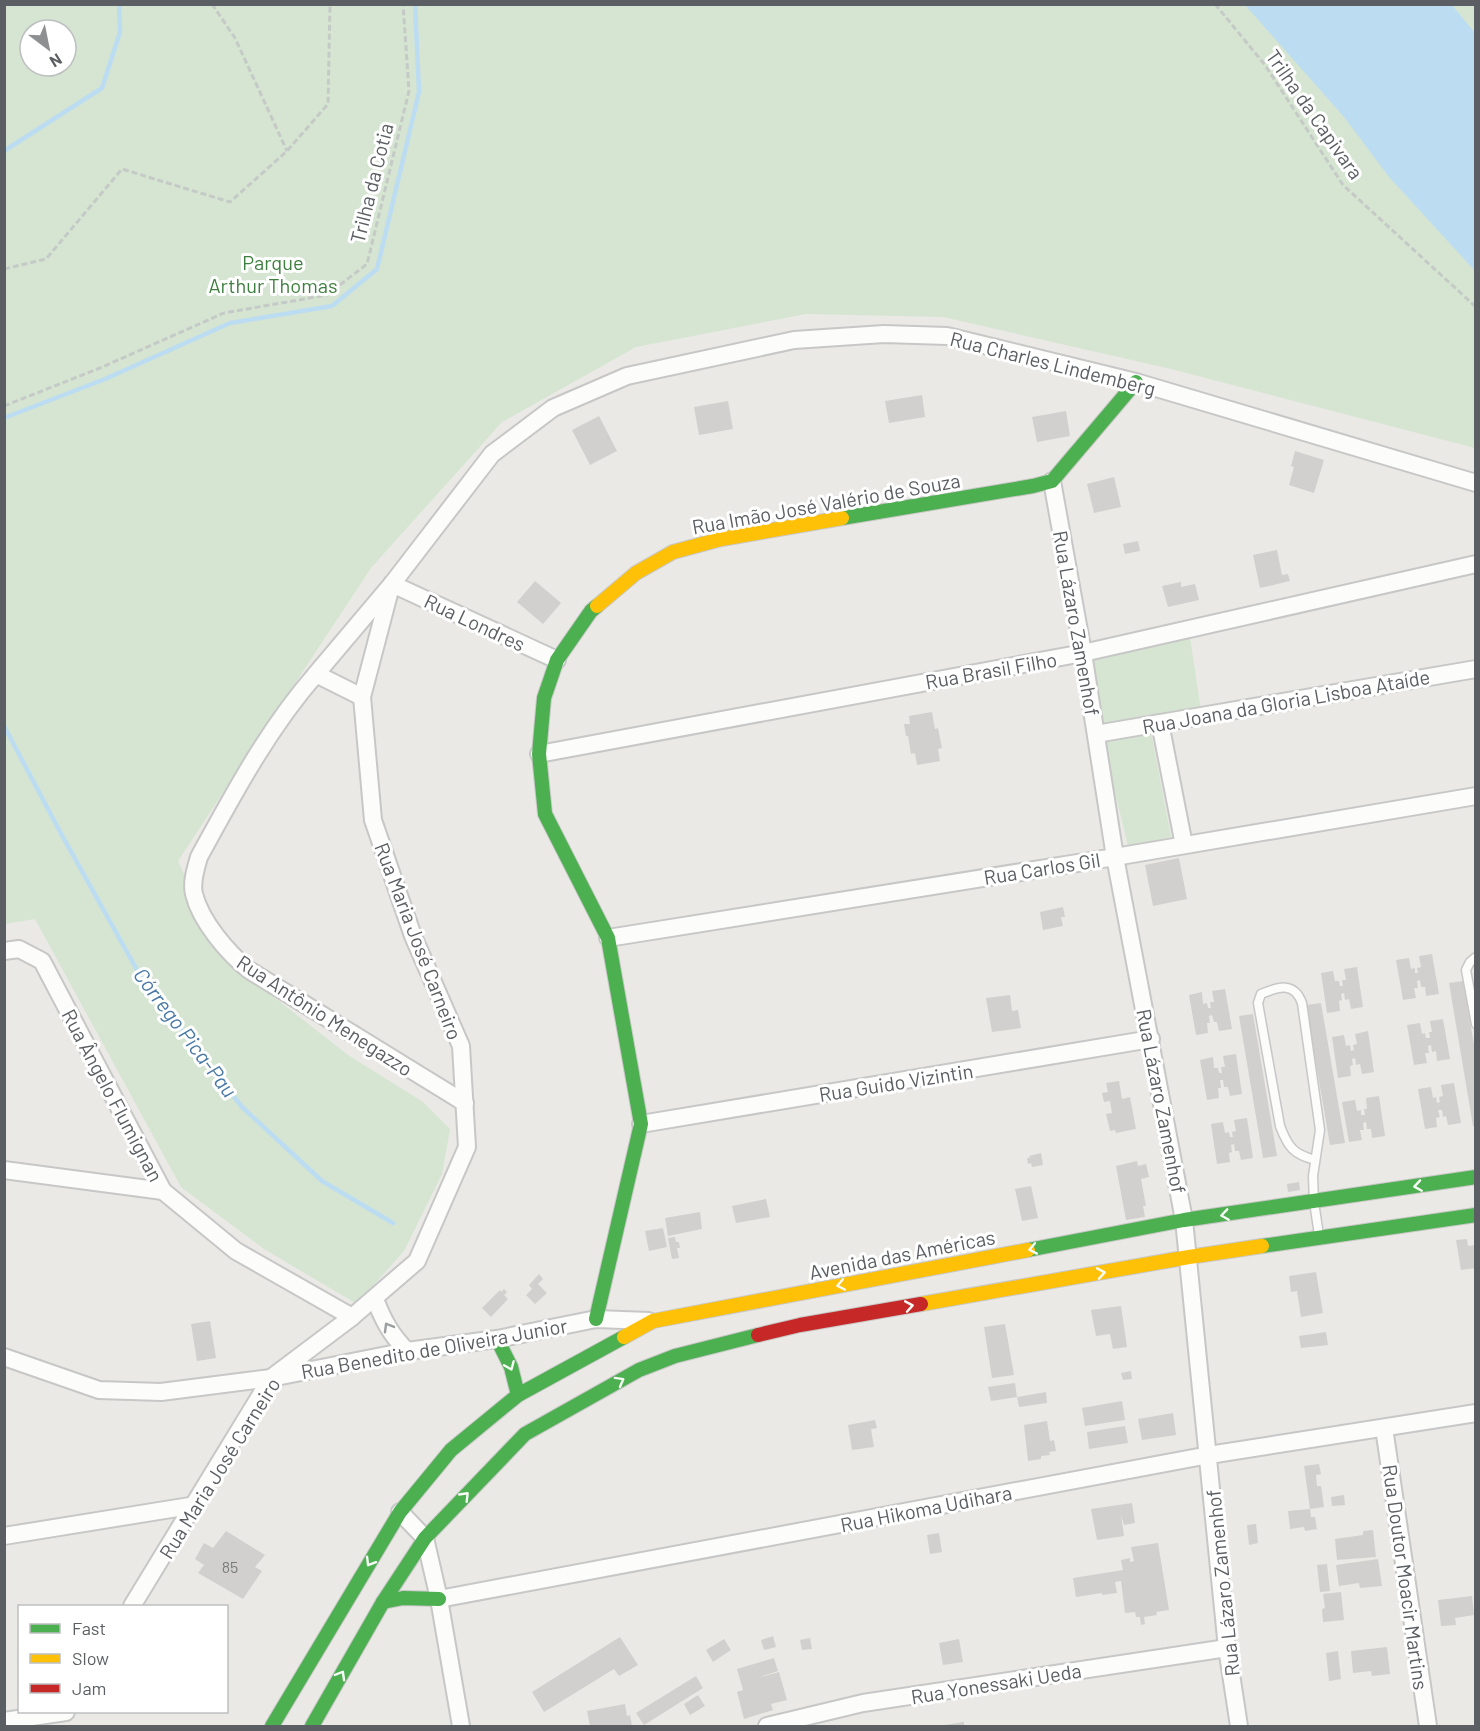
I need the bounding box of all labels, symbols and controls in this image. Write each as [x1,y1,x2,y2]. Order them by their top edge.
north arrow [18,18,78,78]
street label: Trilha da Capivara [1261,45,1369,183]
text: N [47,50,66,72]
street label: Trilha da Cotia [344,120,398,246]
park label: Parque Arthur Thomas [208,250,338,297]
street label: Rua Charles Lindemberg [948,326,1158,400]
street label: Rua Imão José Valério de Souza [690,468,962,538]
street label: Rua Lázaro Zamenhof [1049,529,1105,717]
street label: Rua Londres [421,588,529,656]
street label: Rua Brasil Filho [923,647,1059,693]
street label: Rua Joana da Gloria Lisboa Ataíde [1140,664,1432,738]
street label: Rua Maria José Carneiro [370,839,468,1043]
street label: Rua Carlos Gil [982,847,1102,889]
street label: Rua Antônio Menegazzo [233,949,417,1081]
water label: Córrego Pica-Pau [129,962,243,1102]
street label: Rua Ângelo Flumignan [57,1005,169,1185]
street label: Rua Lázaro Zamenhof [1132,1007,1192,1195]
street label: Rua Guido Vizintin [817,1058,975,1106]
one-way arrow [1413,1179,1423,1192]
one-way arrow [1220,1208,1229,1220]
street label: Avenida das Américas [807,1224,997,1284]
one-way arrow [1028,1242,1038,1255]
one-way arrow [1097,1267,1106,1279]
one-way arrow [837,1278,847,1291]
one-way arrow [904,1300,914,1313]
street label: Rua Benedito de Oliveira Junior [299,1313,569,1383]
one-way arrow [384,1323,395,1333]
one-way arrow [503,1360,515,1371]
street label: Rua Maria José Carneiro [153,1373,285,1563]
one-way arrow [614,1377,624,1388]
street label: Rua Doutor Moacir Martins [1378,1463,1434,1691]
street label: Rua Hikoma Udihara [838,1480,1014,1536]
street label: Rua Lázaro Zamenhof [1200,1489,1244,1677]
one-way arrow [458,1492,469,1503]
one-way arrow [366,1556,378,1566]
house number: 85 [222,1557,238,1576]
legend [18,1605,228,1713]
text: Fast [72,1617,106,1639]
text: Slow [72,1647,109,1669]
street label: Rua Yonessaki Ueda [909,1658,1083,1708]
one-way arrow [334,1671,345,1682]
text: Jam [72,1677,106,1699]

